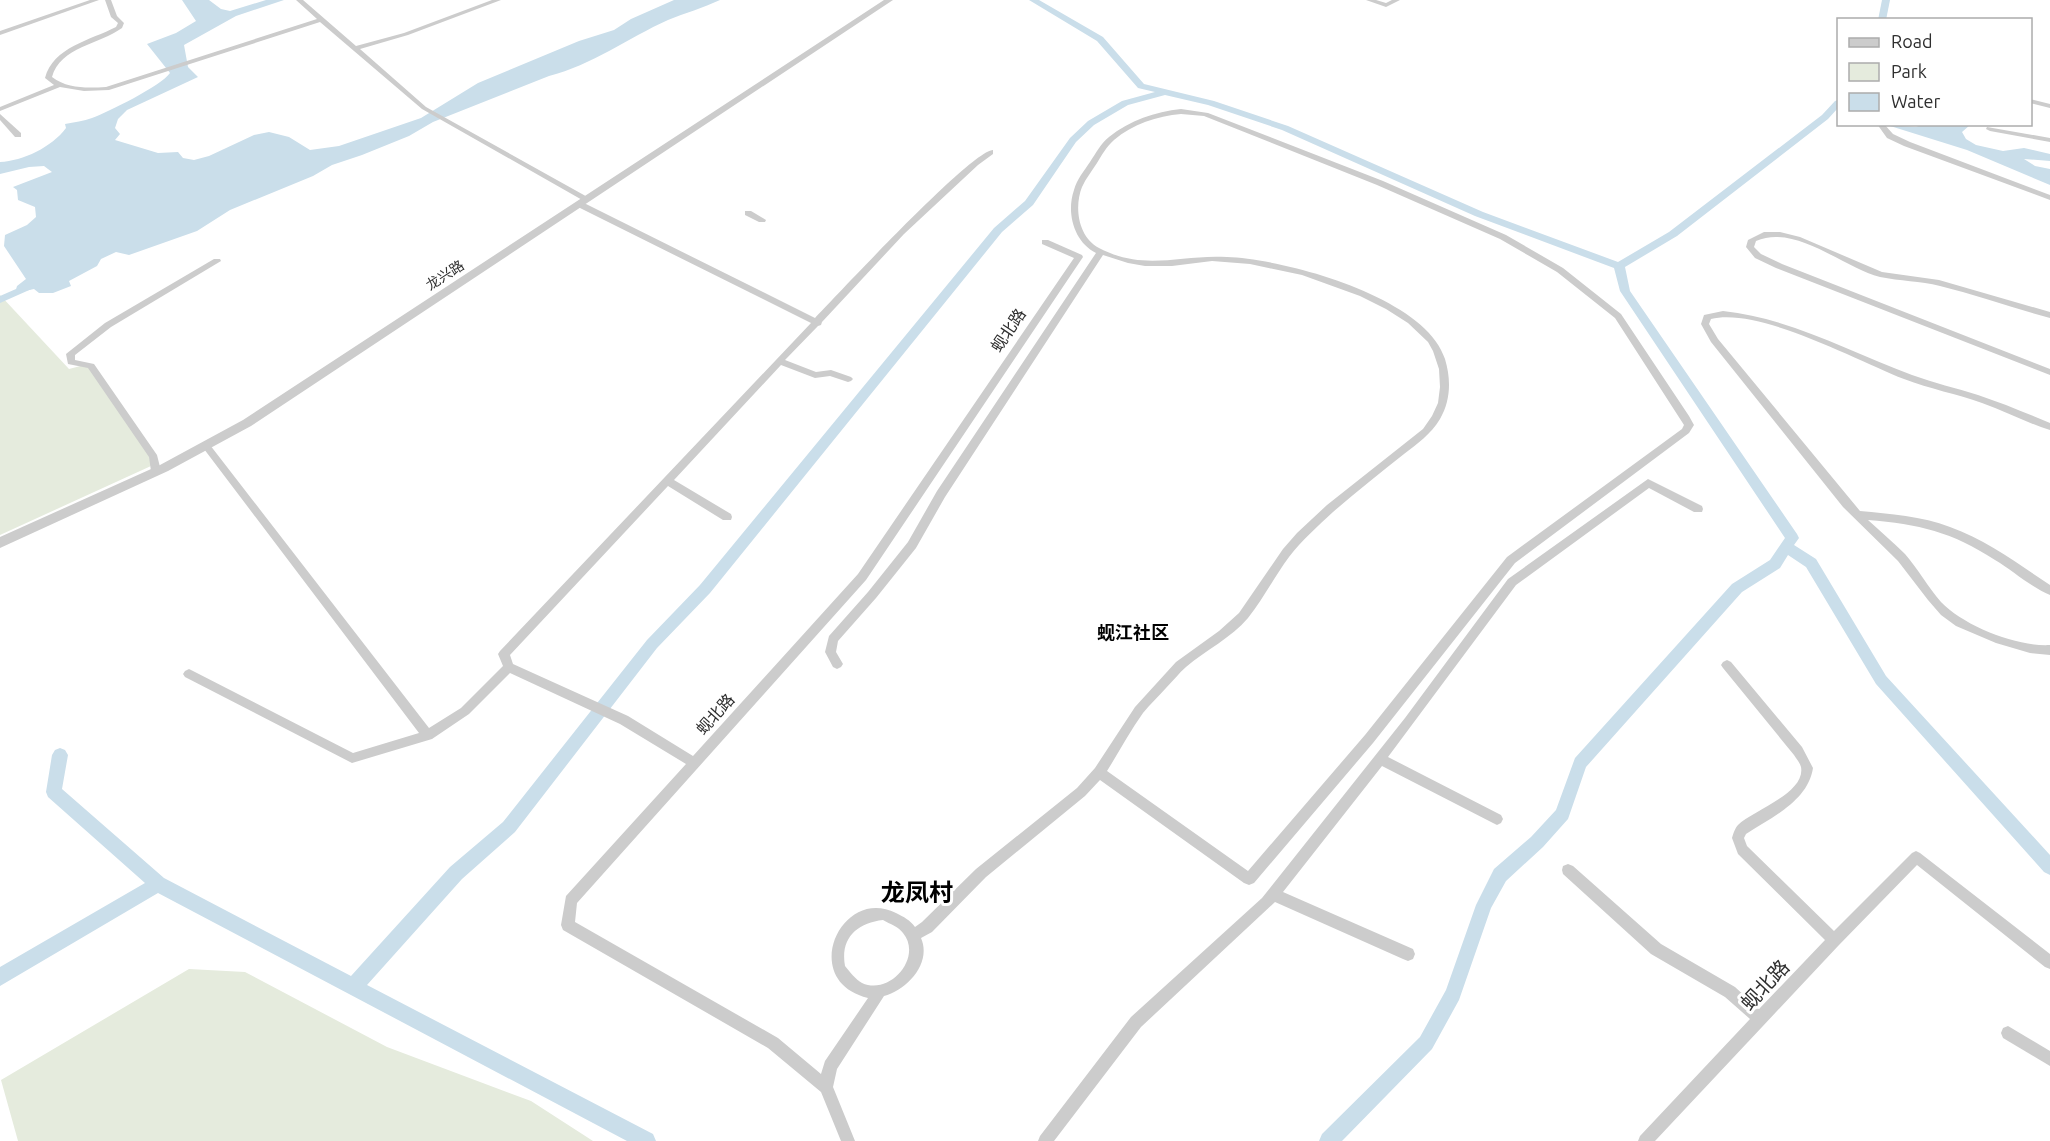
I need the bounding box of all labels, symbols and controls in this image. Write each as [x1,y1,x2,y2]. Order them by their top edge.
legend [1837,18,2032,126]
text: Road [1891,31,1933,51]
text: Park [1891,61,1927,81]
text: Water [1891,91,1941,111]
street label: 龙兴路 [423,257,467,293]
street label: 蚬北路 [987,305,1029,355]
district label: 蚬江社区 [1097,622,1169,642]
street label: 蚬北路 [692,690,738,738]
district label: 龙凤村 [881,879,953,906]
street label: 蚬北路 [1736,955,1794,1014]

